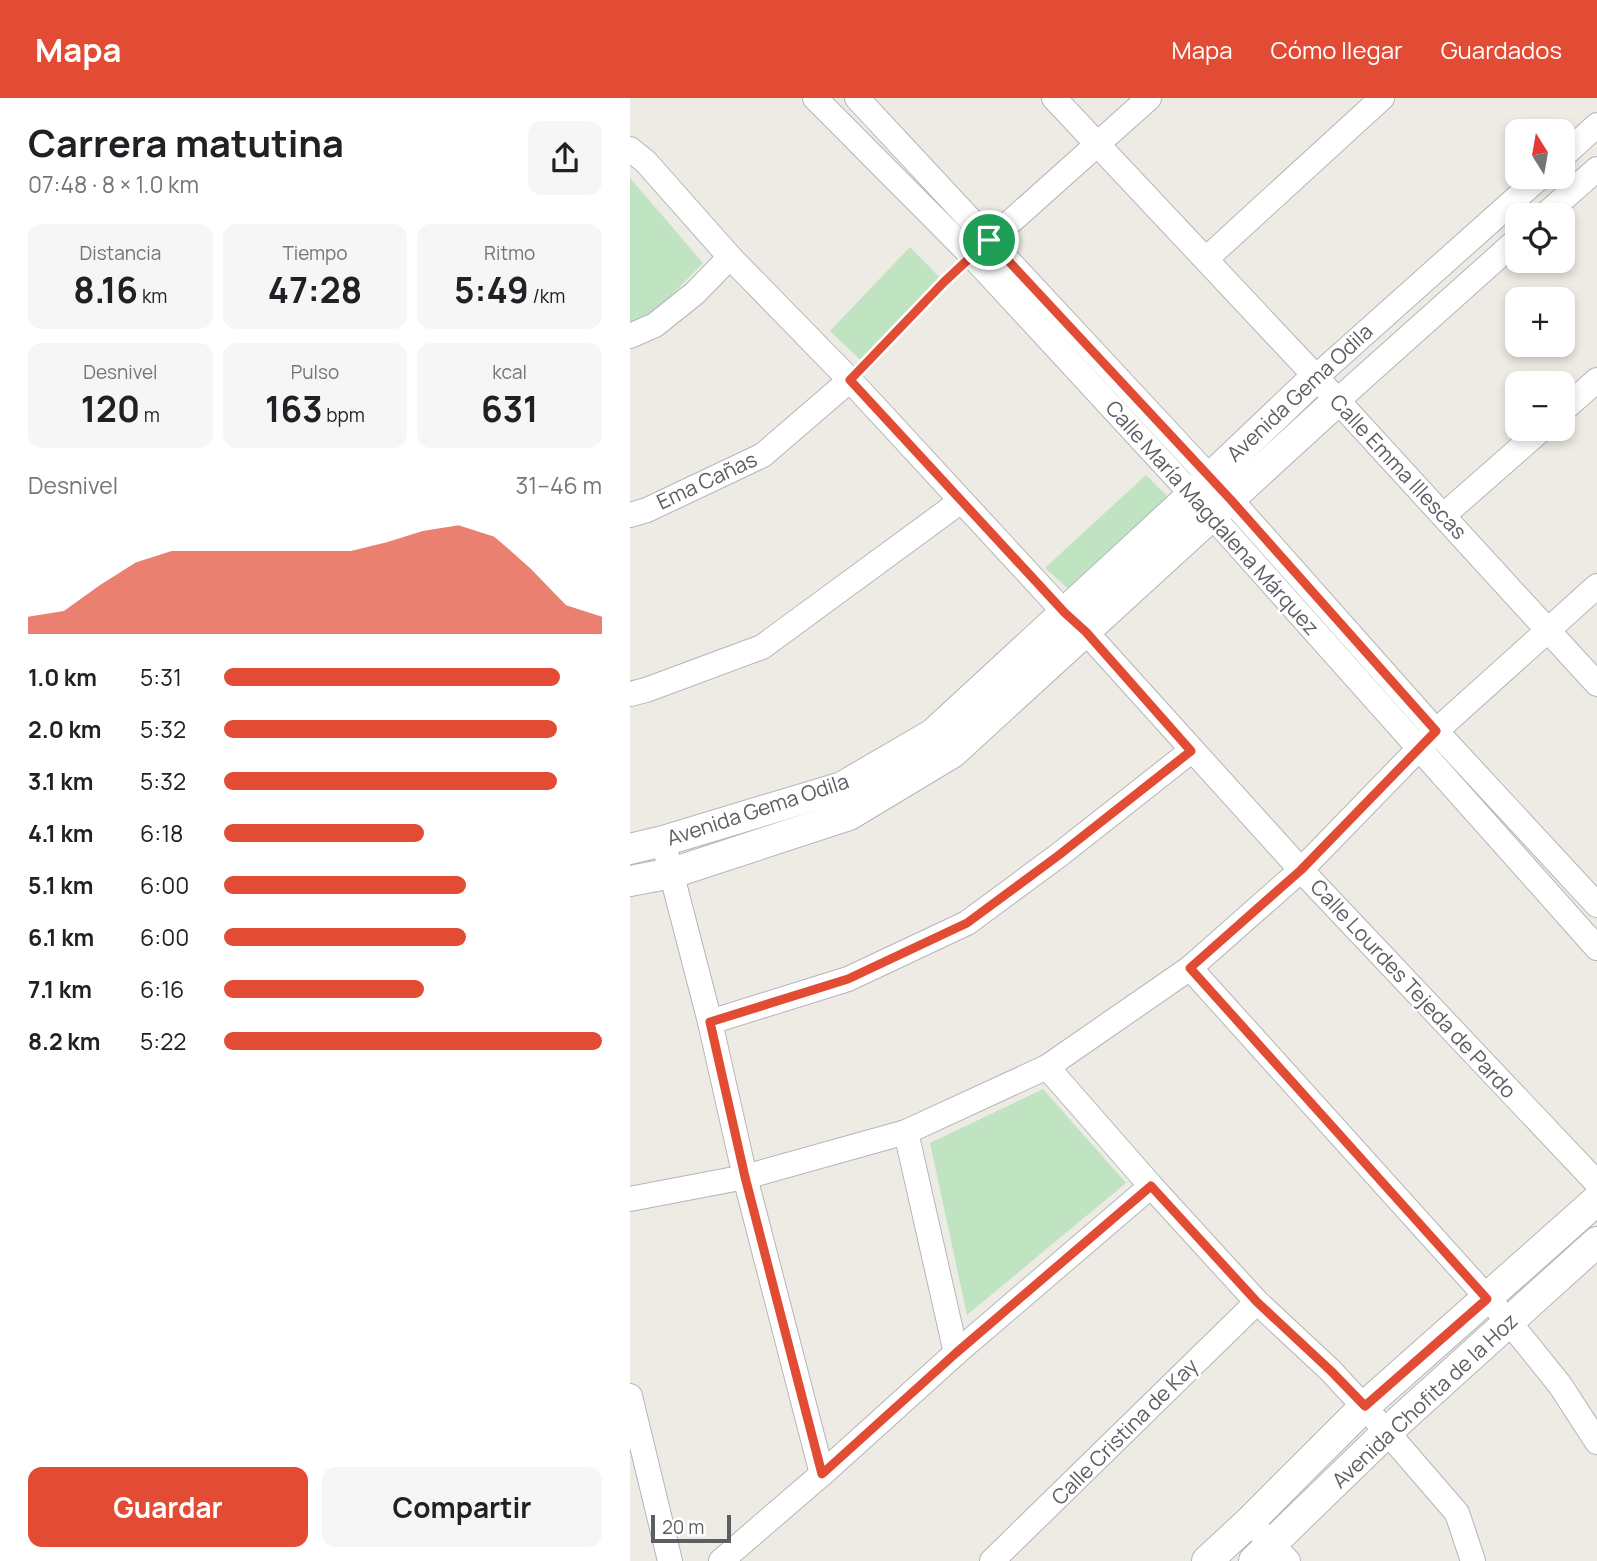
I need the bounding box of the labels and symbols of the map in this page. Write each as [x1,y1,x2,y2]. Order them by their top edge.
north arrow [1505,119,1575,189]
pin [959,210,1019,270]
street label: Avenida Gema Odila [1220,317,1378,467]
street label: Calle Emma Illescas [1324,388,1473,545]
street label: Calle María Magdalena Márquez [1100,394,1326,641]
street label: Ema Cañas [652,445,761,515]
street label: Avenida Gema Odila [663,766,852,852]
street label: Calle Lourdes Tejeda de Pardo [1305,873,1523,1104]
street label: Avenida Chofita de la Hoz [1325,1307,1523,1494]
street label: Calle Cristina de Kay [1045,1352,1204,1511]
scale bar [651,1512,732,1544]

